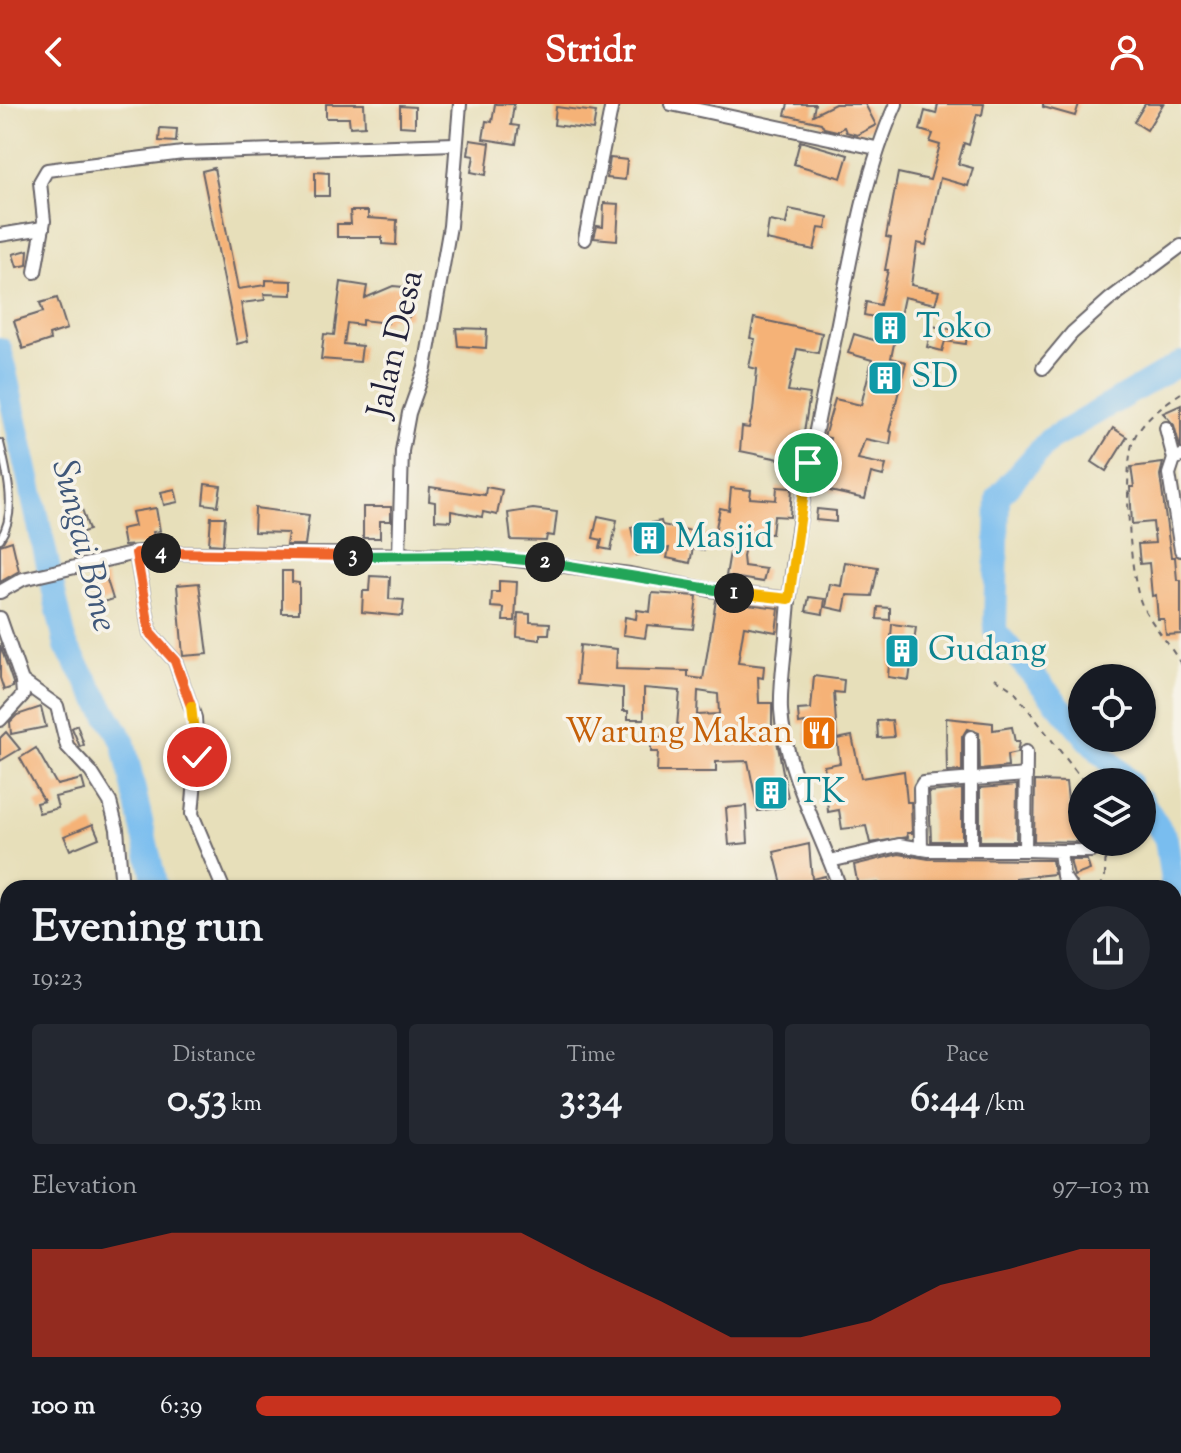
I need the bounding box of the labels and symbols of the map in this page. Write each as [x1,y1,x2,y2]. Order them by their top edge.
street label: Jalan Desa [356,265,438,424]
place label: Toko [916,304,992,353]
building icon: Toko [871,309,909,347]
place label: SD [911,354,958,403]
building icon: SD [866,359,904,397]
pin [774,429,842,497]
water label: Sungai Bone [37,454,129,638]
place label: Masjid [675,514,774,563]
building icon: Masjid [630,519,668,557]
pin: 4 [141,533,181,573]
pin: 3 [333,536,373,576]
pin: 2 [525,542,565,582]
pin: 1 [714,573,754,613]
place label: Gudang [928,627,1047,676]
building icon: Gudang [883,632,921,670]
place label: Warung Makan [565,709,793,758]
restaurant icon: Warung Makan [800,714,838,752]
pin [163,723,231,791]
place label: TK [797,769,846,818]
building icon: TK [752,774,790,812]

